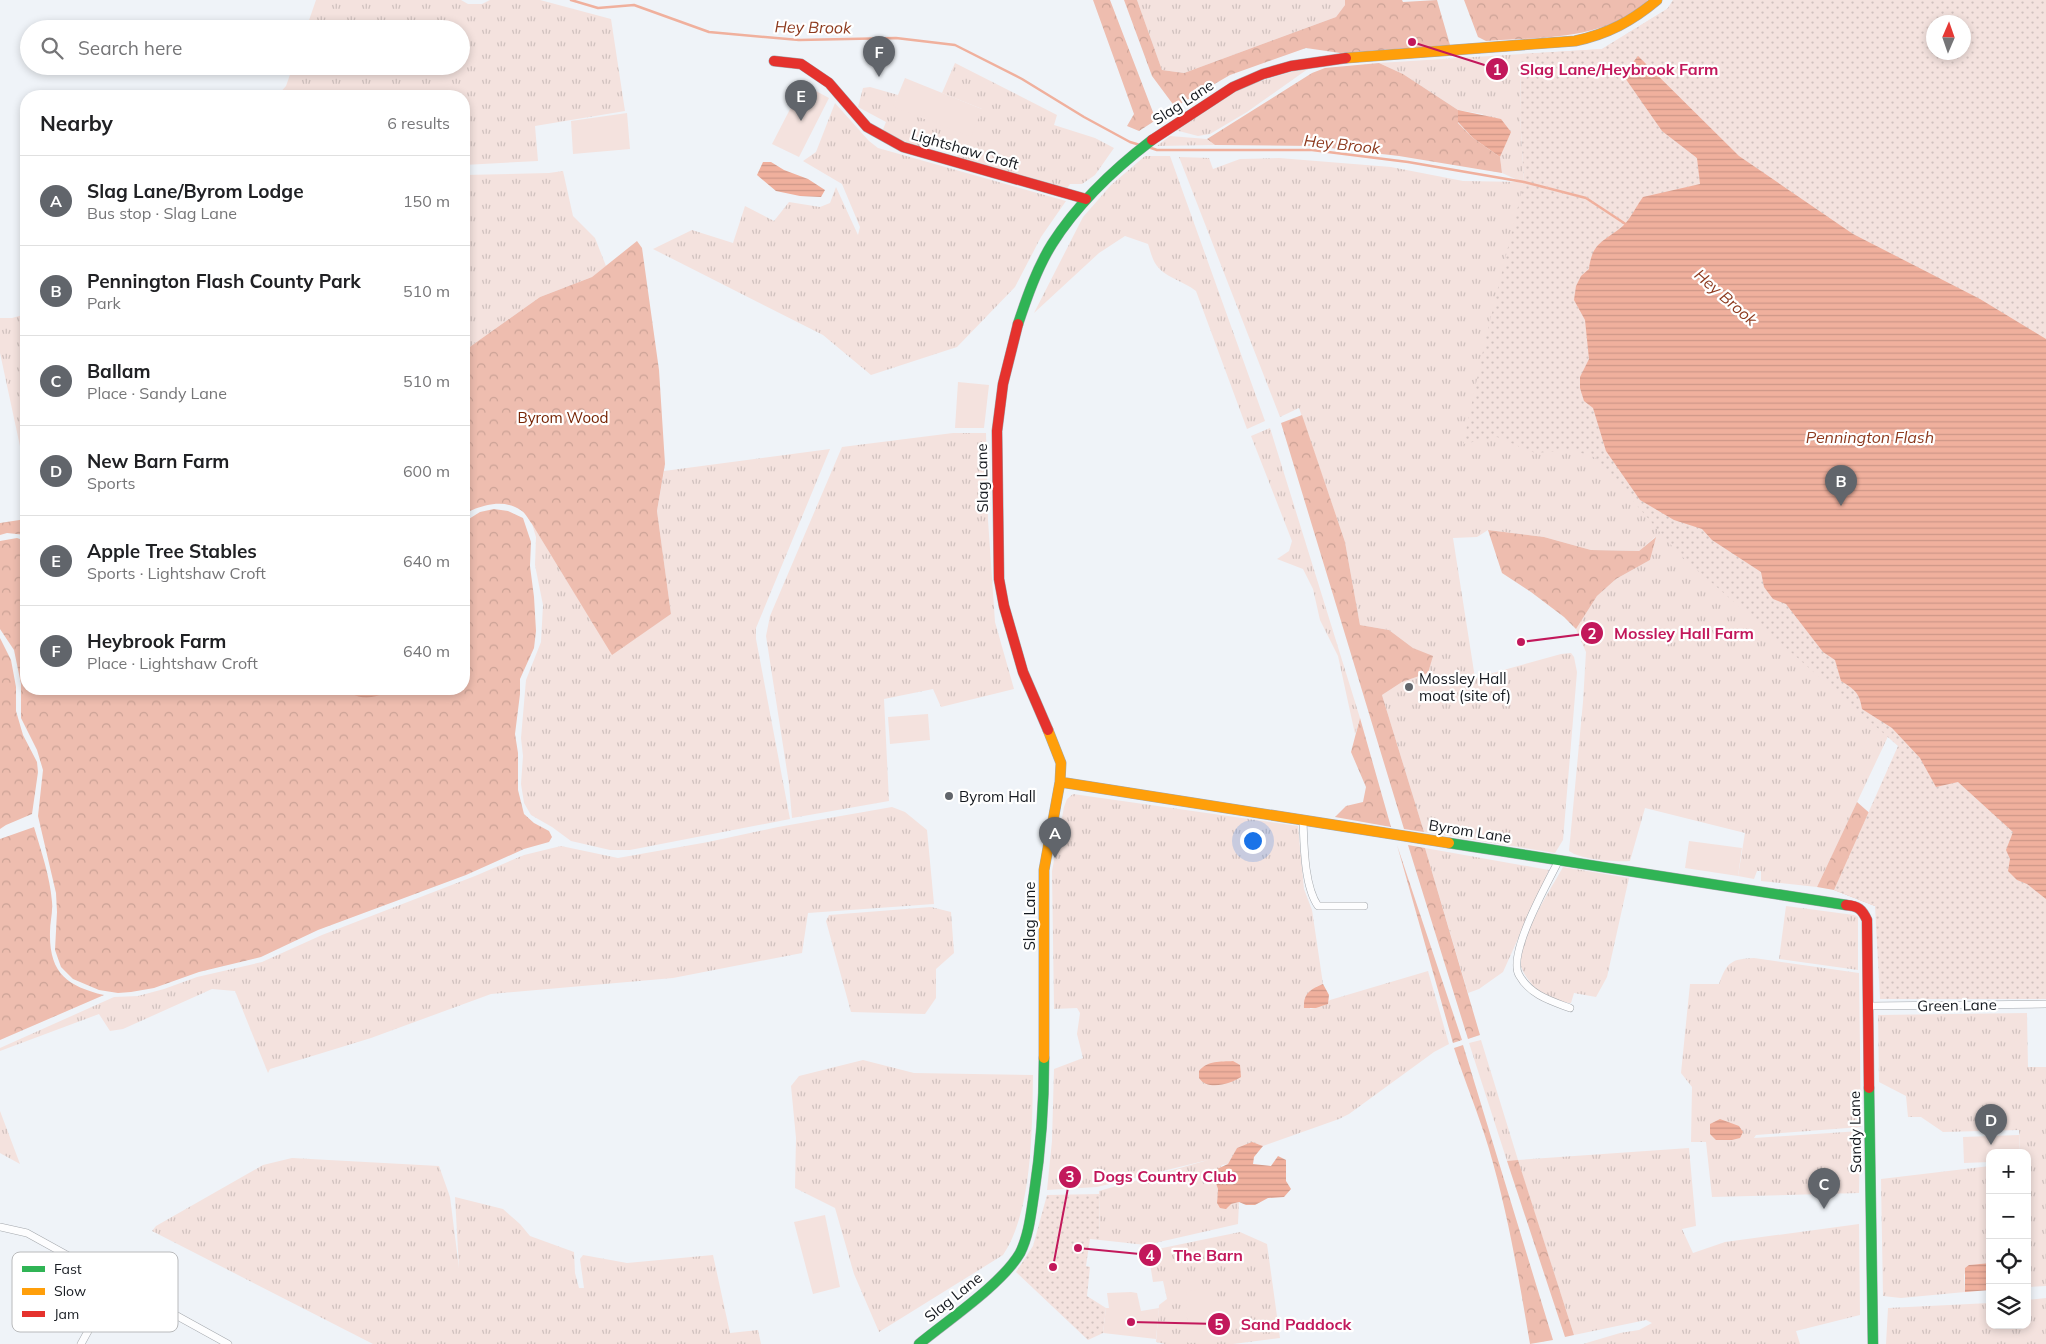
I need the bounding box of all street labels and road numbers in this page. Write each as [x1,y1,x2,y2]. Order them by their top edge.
street label: Slag Lane [1149,75,1217,129]
street label: Lightshaw Croft [909,125,1021,173]
street label: Slag Lane [972,443,992,513]
street label: Byrom Lane [1427,815,1513,847]
street label: Slag Lane [1020,881,1039,951]
street label: Green Lane [1917,995,1997,1015]
street label: Sandy Lane [1845,1091,1865,1173]
street label: Slag Lane [920,1268,986,1326]

